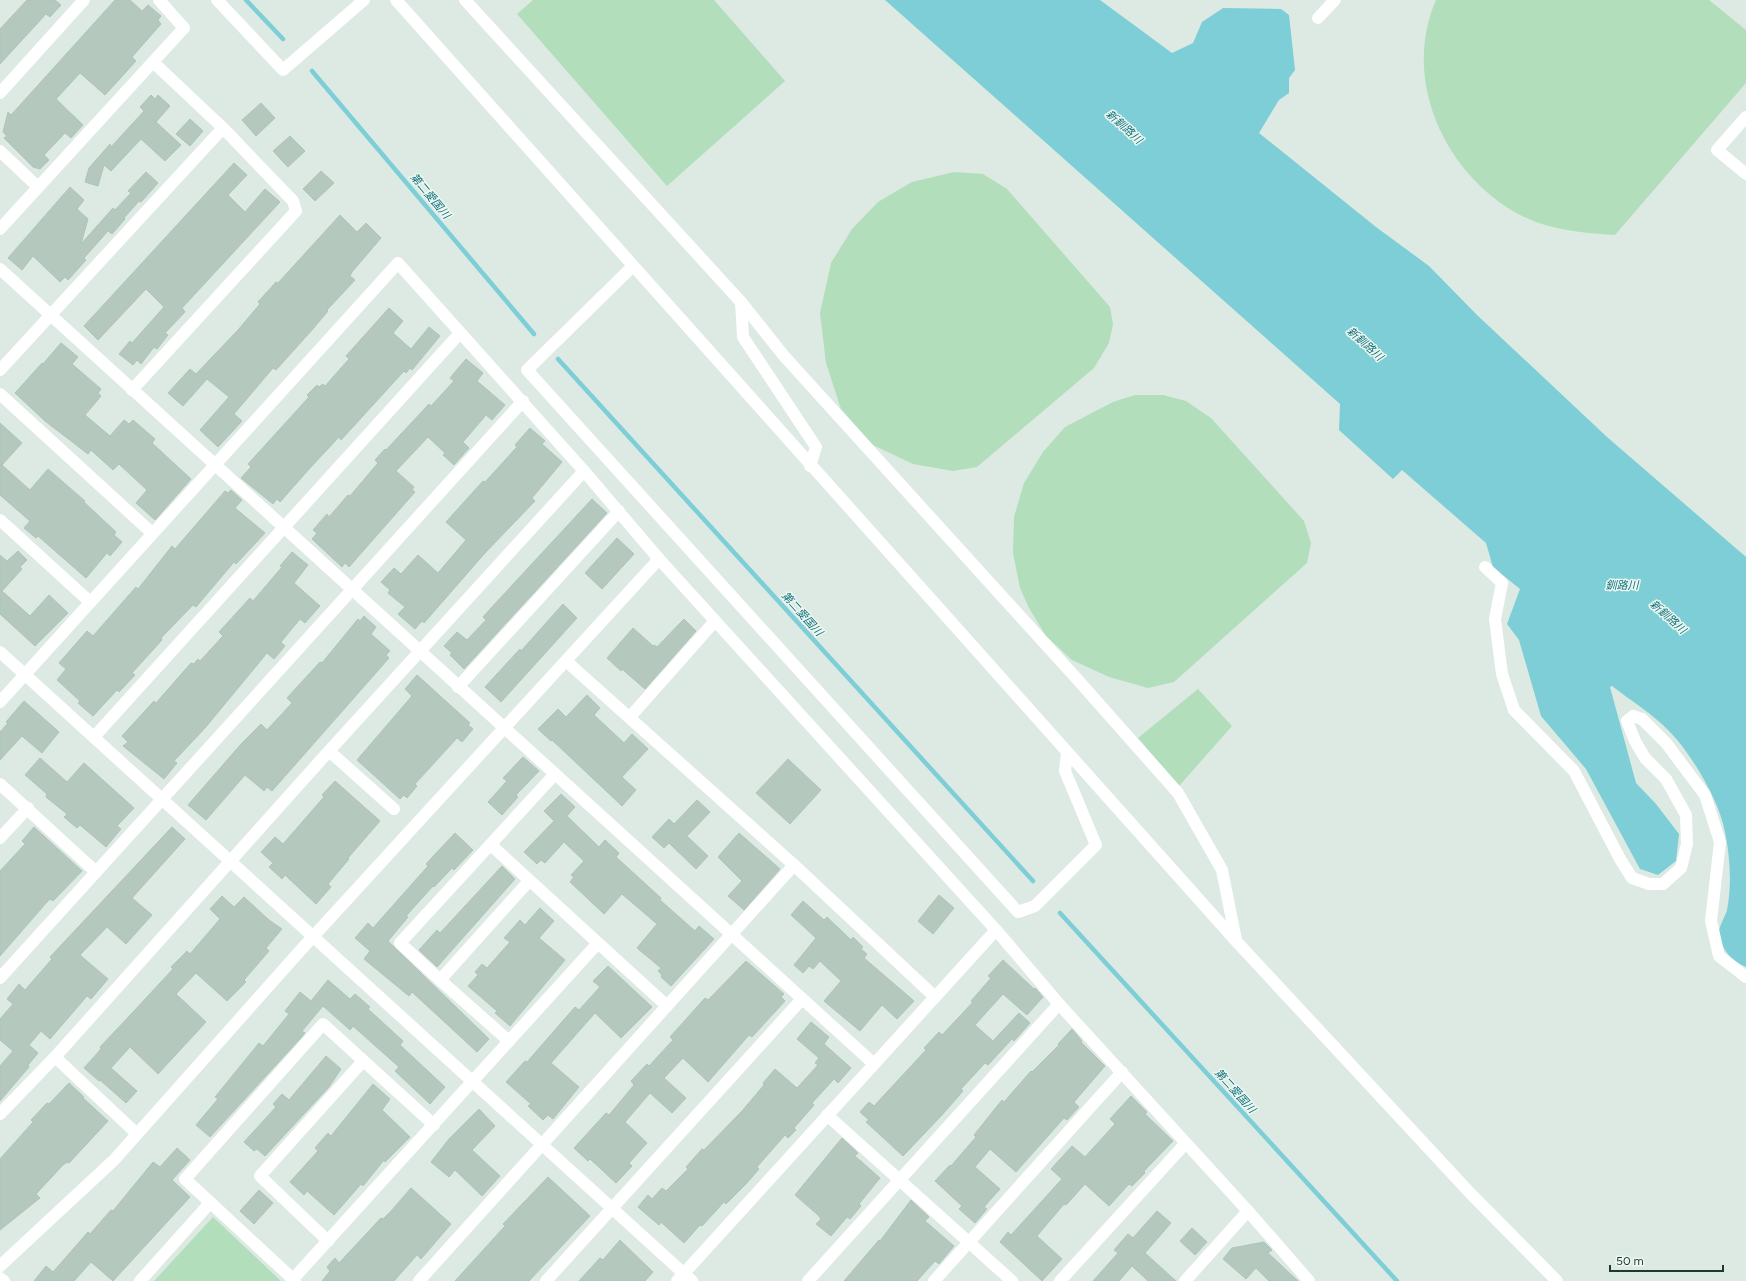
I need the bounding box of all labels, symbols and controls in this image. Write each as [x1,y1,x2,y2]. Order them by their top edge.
water label: 新釧路川 [1103,107,1145,147]
water label: 第二愛国川 [407,171,453,222]
water label: 新釧路川 [1344,324,1386,364]
water label: 釧路川 [1606,579,1639,592]
water label: 第二愛国川 [779,589,826,640]
water label: 新釧路川 [1647,597,1689,637]
water label: 第二愛国川 [1212,1066,1259,1117]
scale bar [1610,1247,1723,1273]
text: 50 m [1616,1254,1644,1268]

